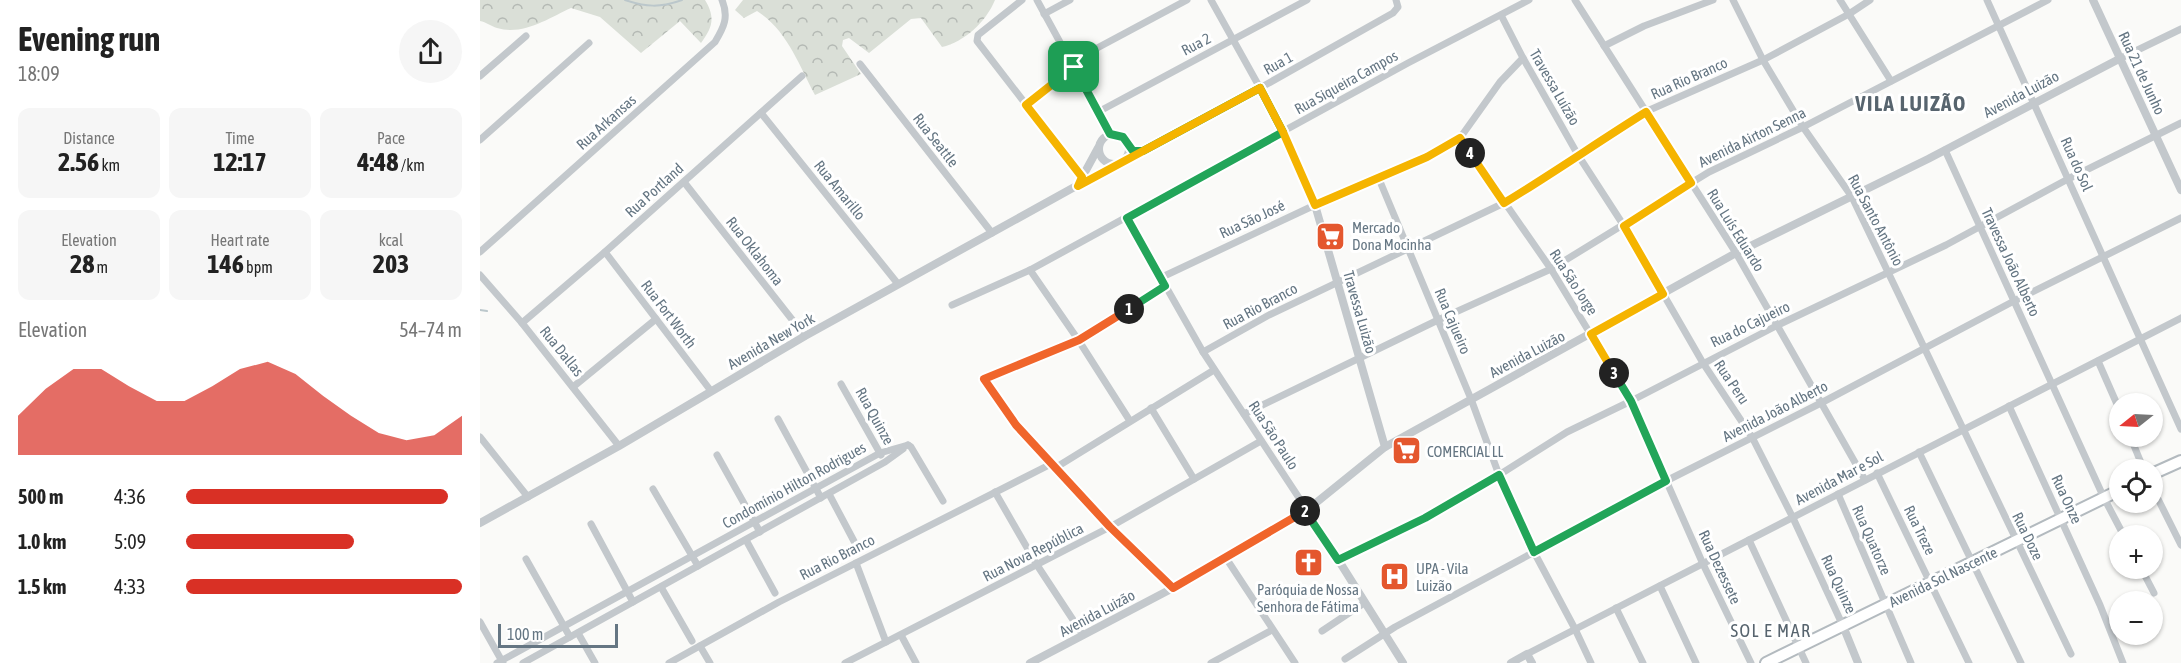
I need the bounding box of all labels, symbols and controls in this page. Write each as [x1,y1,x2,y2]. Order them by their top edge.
text: Evening run [18,20,160,58]
button: share [399,20,462,83]
street label: Rua 2 [1178,29,1214,59]
street label: Rua 21 de Junho [2115,29,2169,117]
pin [1048,41,1099,92]
street label: Travessa Luízão [1526,46,1584,128]
street label: Rua Siqueira Campos [1291,47,1401,117]
street label: Rua 1 [1260,48,1296,78]
icon: arrive [1057,50,1090,83]
street label: Rua Rio Branco [1648,54,1730,102]
text: 18:09 [18,62,60,85]
street label: Avenida Luizão [1980,67,2062,121]
street label: Rua Arkansas [573,91,639,153]
district label: VILA LUIZÃO [1854,91,1967,115]
street label: Avenida Airton Senna [1696,104,1808,170]
street label: Rua Seattle [910,110,962,170]
text: Distance [63,129,115,147]
text: Time [225,129,255,147]
text: Pace [377,129,405,147]
street label: Rua do Sol [2058,134,2096,194]
pin: 4 [1455,138,1485,168]
text: 4 [1466,144,1474,162]
text: 2.56 [58,147,99,177]
text: 12:17 [213,147,267,177]
text: 4:48 [357,147,399,177]
text: km [99,156,120,174]
text: /km [399,156,425,174]
street label: Rua Amarillo [811,157,869,223]
street label: Rua Portland [622,160,686,220]
street label: Rua Santo Antônio [1845,171,1907,269]
street label: Rua Luís Eduardo [1704,186,1768,274]
street label: Rua São José [1217,196,1288,242]
street label: Travessa João Alberto [1978,205,2044,319]
street label: Rua Oklahoma [723,213,787,289]
place label: Mercado Dona Mocinha [1352,219,1431,253]
supermarket icon: Mercado Dona Mocinha [1315,220,1347,252]
text: Elevation [61,231,117,249]
text: Heart rate [211,231,269,249]
text: kcal [379,231,403,249]
street label: Rua São Jorge [1546,246,1602,318]
text: 28 [70,249,94,279]
text: 146 [207,249,244,279]
text: 203 [373,249,409,279]
text: m [94,258,108,276]
text: bpm [244,258,273,276]
street label: Travessa Luizão [1340,269,1380,355]
street label: Rua Fort Worth [638,277,700,351]
street label: Rua Rio Branco [1220,279,1300,333]
street label: Rua Cajueiro [1432,285,1474,357]
pin: 1 [1114,294,1144,324]
street label: Rua do Cajueiro [1708,297,1792,351]
text: 1 [1125,300,1133,318]
street label: Avenida New York [725,309,818,373]
text: Elevation [18,318,87,341]
text: 54–74 m [399,318,462,341]
street label: Rua Dallas [537,323,587,379]
street label: Avenida Luizão [1486,327,1568,381]
street label: Rua Peru [1711,357,1753,407]
pin: 3 [1599,358,1629,388]
text: 3 [1610,364,1618,382]
street label: Avenida João Alberto [1720,377,1830,445]
street label: Rua Quinze [852,385,898,448]
north arrow [2109,393,2163,447]
map controls [2109,393,2163,645]
street label: Rua São Paulo [1246,398,1302,472]
supermarket icon: COMERCIAL LL [1390,435,1422,467]
street label: Condomínio Hilton Rodrigues [719,438,869,532]
place label: COMERCIAL LL [1427,443,1504,460]
street label: Avenida Mar e Sol [1792,448,1886,508]
button: locate [2109,459,2163,513]
street label: Rua Onze [2048,472,2086,526]
text: 500 m [18,485,63,508]
text: 4:36 [114,485,146,508]
pin: 2 [1290,496,1320,526]
text: 2 [1301,502,1309,520]
street label: Rua Quatorze [1849,503,1895,578]
street label: Rua Treze [1901,503,1939,558]
street label: Rua Doze [2009,509,2047,563]
street label: Rua Nova República [980,519,1086,585]
button: + [2109,525,2163,579]
street label: Rua Dezessete [1696,527,1745,607]
text: 1.0 km [18,530,66,553]
text: 5:09 [114,530,146,553]
street label: Rua Rio Branco [797,531,877,583]
street label: Avenida Sol Nascente [1886,543,2000,611]
church icon: Paróquia de Nossa Senhora de Fátima [1292,546,1324,578]
street label: Rua Quinze [1818,552,1860,616]
place label: UPA - Vila Luizão [1416,560,1469,594]
hospital icon: UPA - Vila Luizão [1379,561,1411,593]
text: 1.5 km [18,575,66,598]
text: 4:33 [114,575,146,598]
place label: Paróquia de Nossa Senhora de Fátima [1257,581,1359,615]
street label: Avenida Luizão [1056,586,1138,640]
button: − [2109,591,2163,645]
district label: SOL E MAR [1730,620,1812,641]
scale bar [498,621,618,648]
text: 100 m [507,625,543,643]

